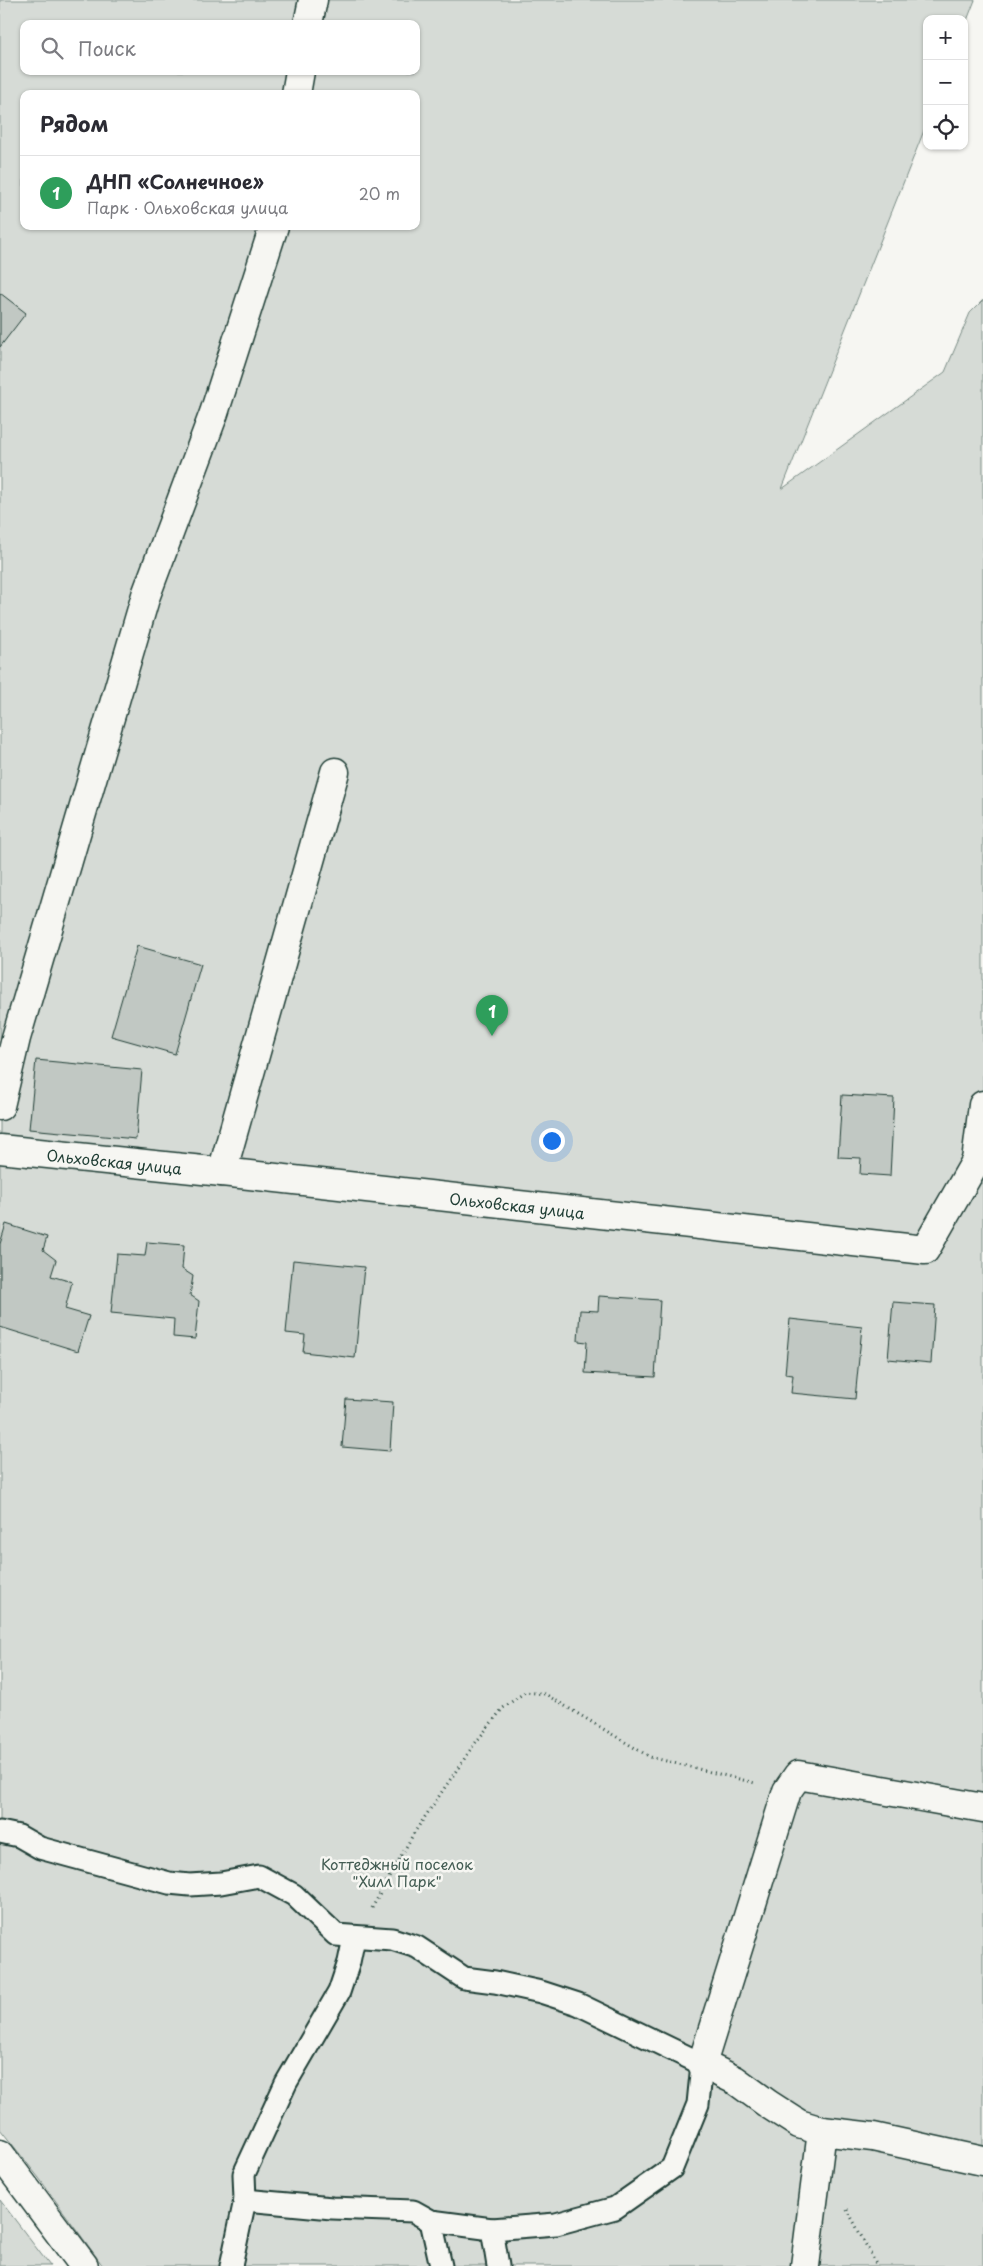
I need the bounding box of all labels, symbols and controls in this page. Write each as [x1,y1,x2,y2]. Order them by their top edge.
map controls [923,15,968,150]
button: + [923,15,968,60]
search box [20,20,420,75]
icon: search [38,34,66,62]
text: Поиск [78,34,136,62]
button: − [923,60,968,105]
button: locate [923,105,968,150]
text: Рядом [40,107,108,139]
text: ДНП «Солнечное» [87,167,264,195]
text: 1 [52,181,60,205]
text: 20 m [359,181,400,205]
text: Парк · Ольховская улица [87,195,288,219]
pin: 1 [476,995,508,1036]
your location [539,1128,565,1154]
street label: Ольховская улица [46,1142,184,1179]
street label: Ольховская улица [448,1186,586,1224]
park label: Коттеджный поселок "Хилл Парк" [321,1852,473,1892]

